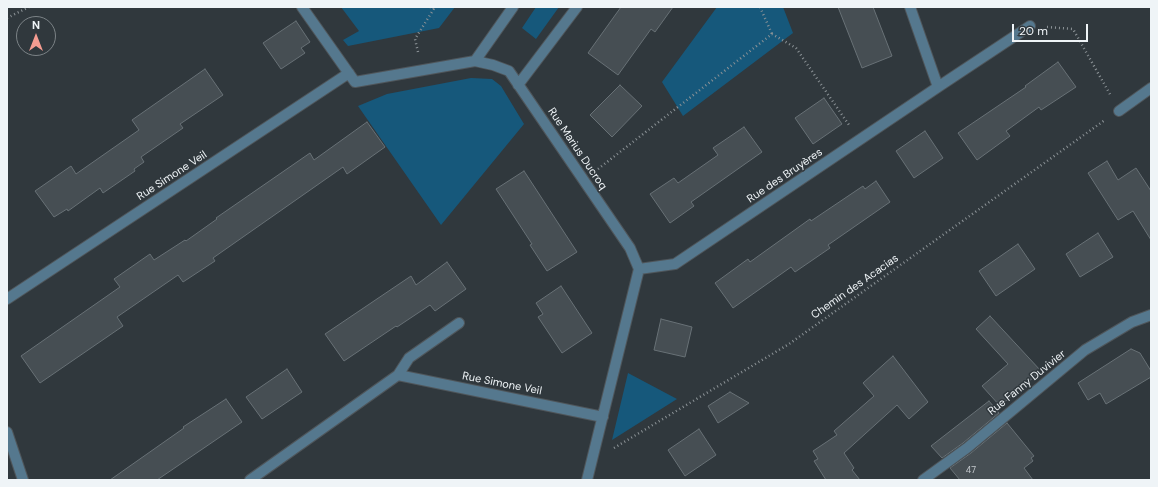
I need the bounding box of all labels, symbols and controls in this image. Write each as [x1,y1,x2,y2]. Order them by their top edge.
north arrow [16,16,56,56]
scale bar [1014,16,1090,42]
text: N [32,18,40,32]
text: 20 m [1019,23,1048,39]
street label: Rue Marius Ducroq [545,105,609,193]
street label: Rue des Bruyères [745,146,825,206]
street label: Rue Simone Veil [135,148,209,204]
street label: Chemin des Acacias [809,252,901,322]
street label: Rue Fanny Duvivier [986,348,1068,418]
street label: Rue Simone Veil [461,370,543,398]
house number: 47 [966,466,976,476]

